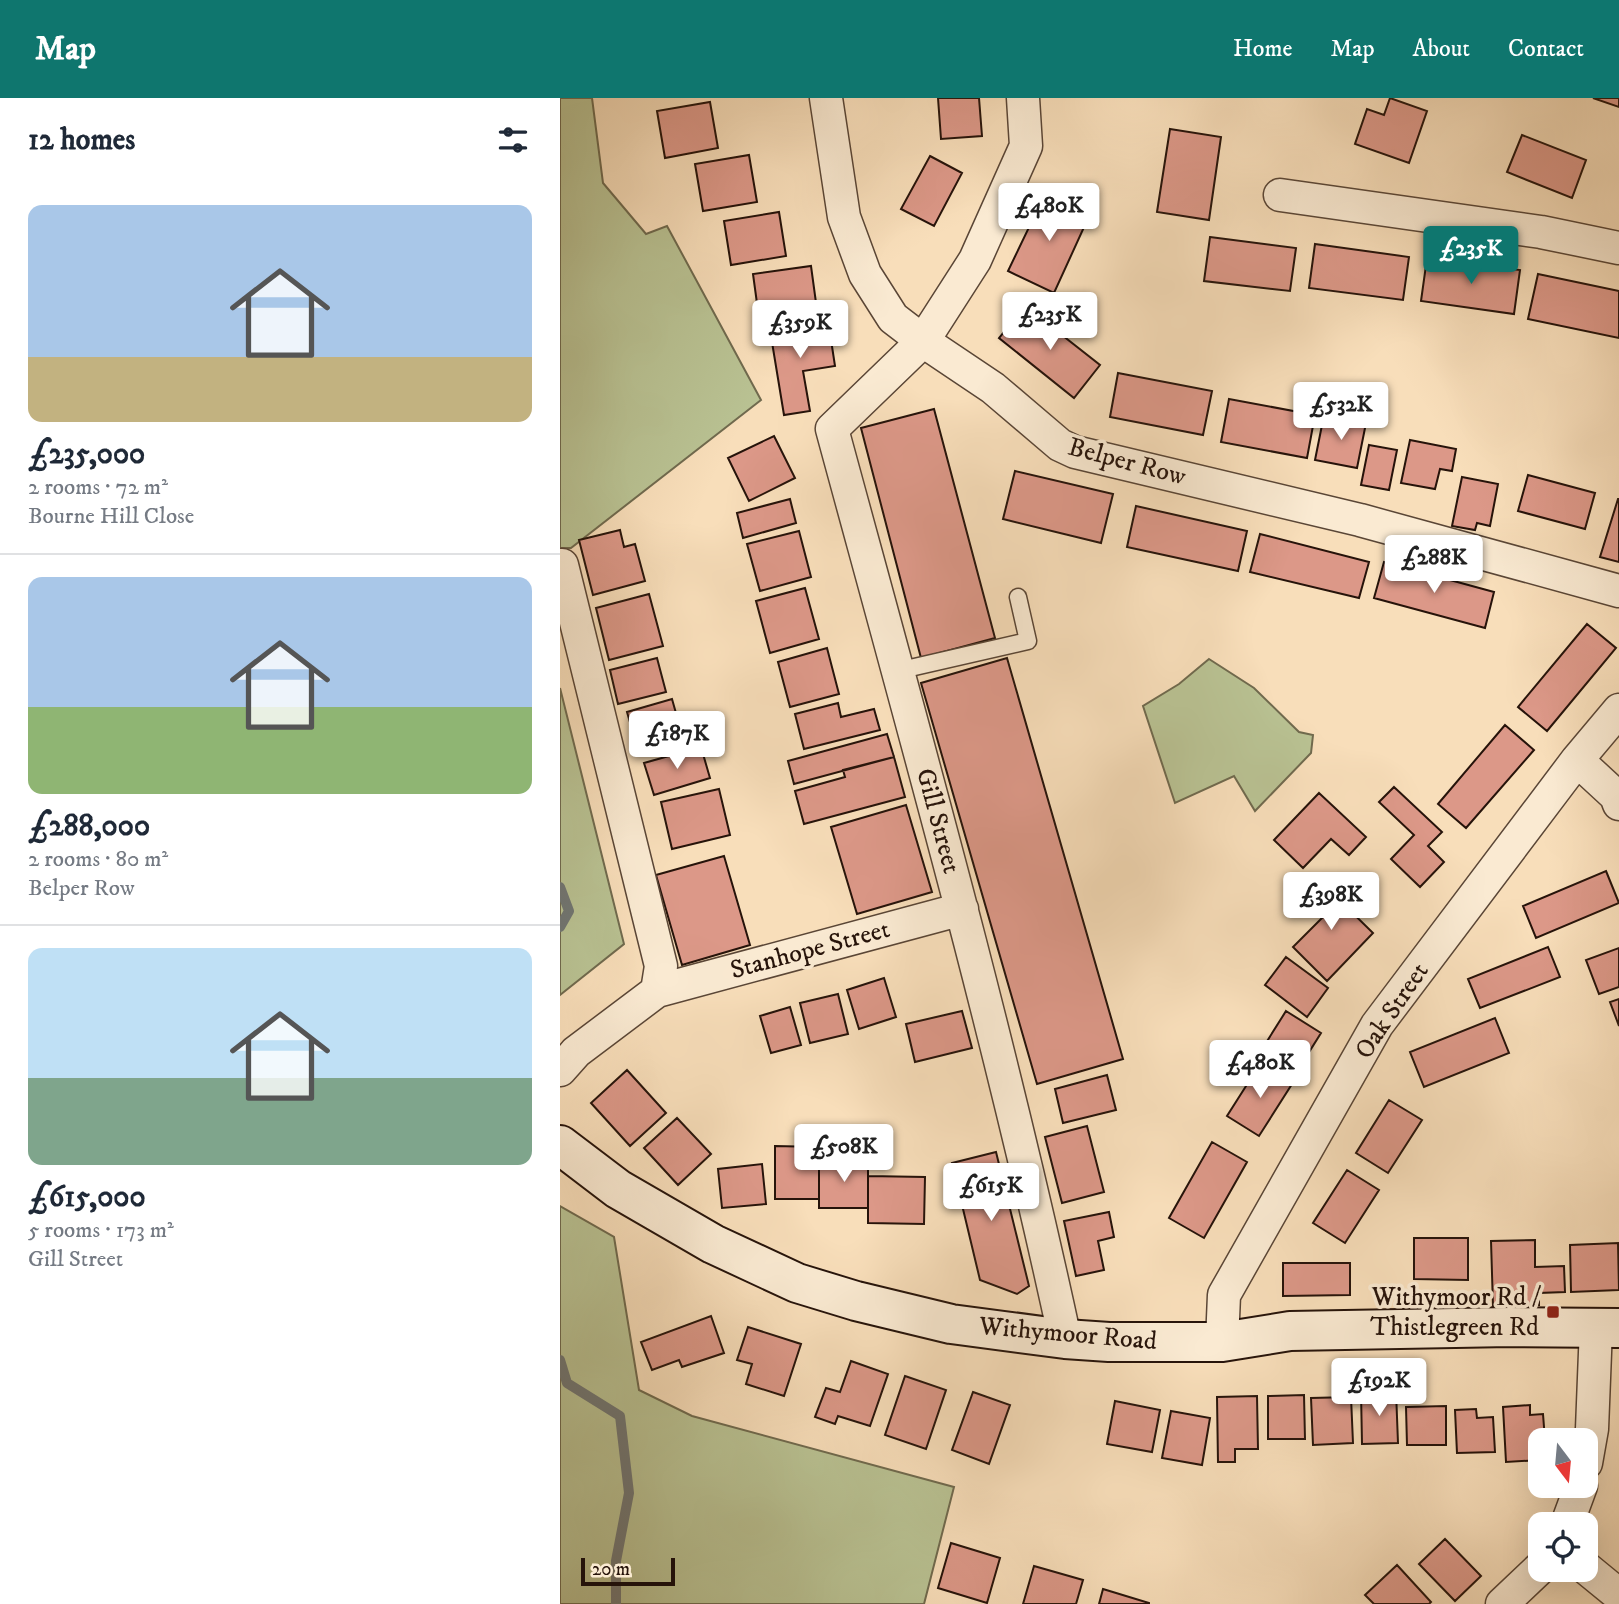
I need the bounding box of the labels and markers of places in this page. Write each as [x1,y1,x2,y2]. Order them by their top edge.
pin: £480K [1000,184,1098,243]
pin: £235K [1422,226,1520,286]
pin: £235K [1001,292,1099,352]
pin: £359K [751,300,849,360]
pin: £532K [1292,382,1390,442]
pin: £288K [1385,536,1483,595]
pin: £187K [628,712,726,771]
pin: £398K [1282,872,1380,932]
pin: £480K [1211,1040,1309,1100]
pin: £508K [795,1124,893,1184]
pin: £615K [942,1164,1040,1223]
place label: Withymoor Rd / Thistlegreen Rd [1370,1281,1541,1344]
marker: Withymoor Rd / Thistlegreen Rd [1545,1304,1561,1320]
pin: £192K [1330,1358,1428,1418]

